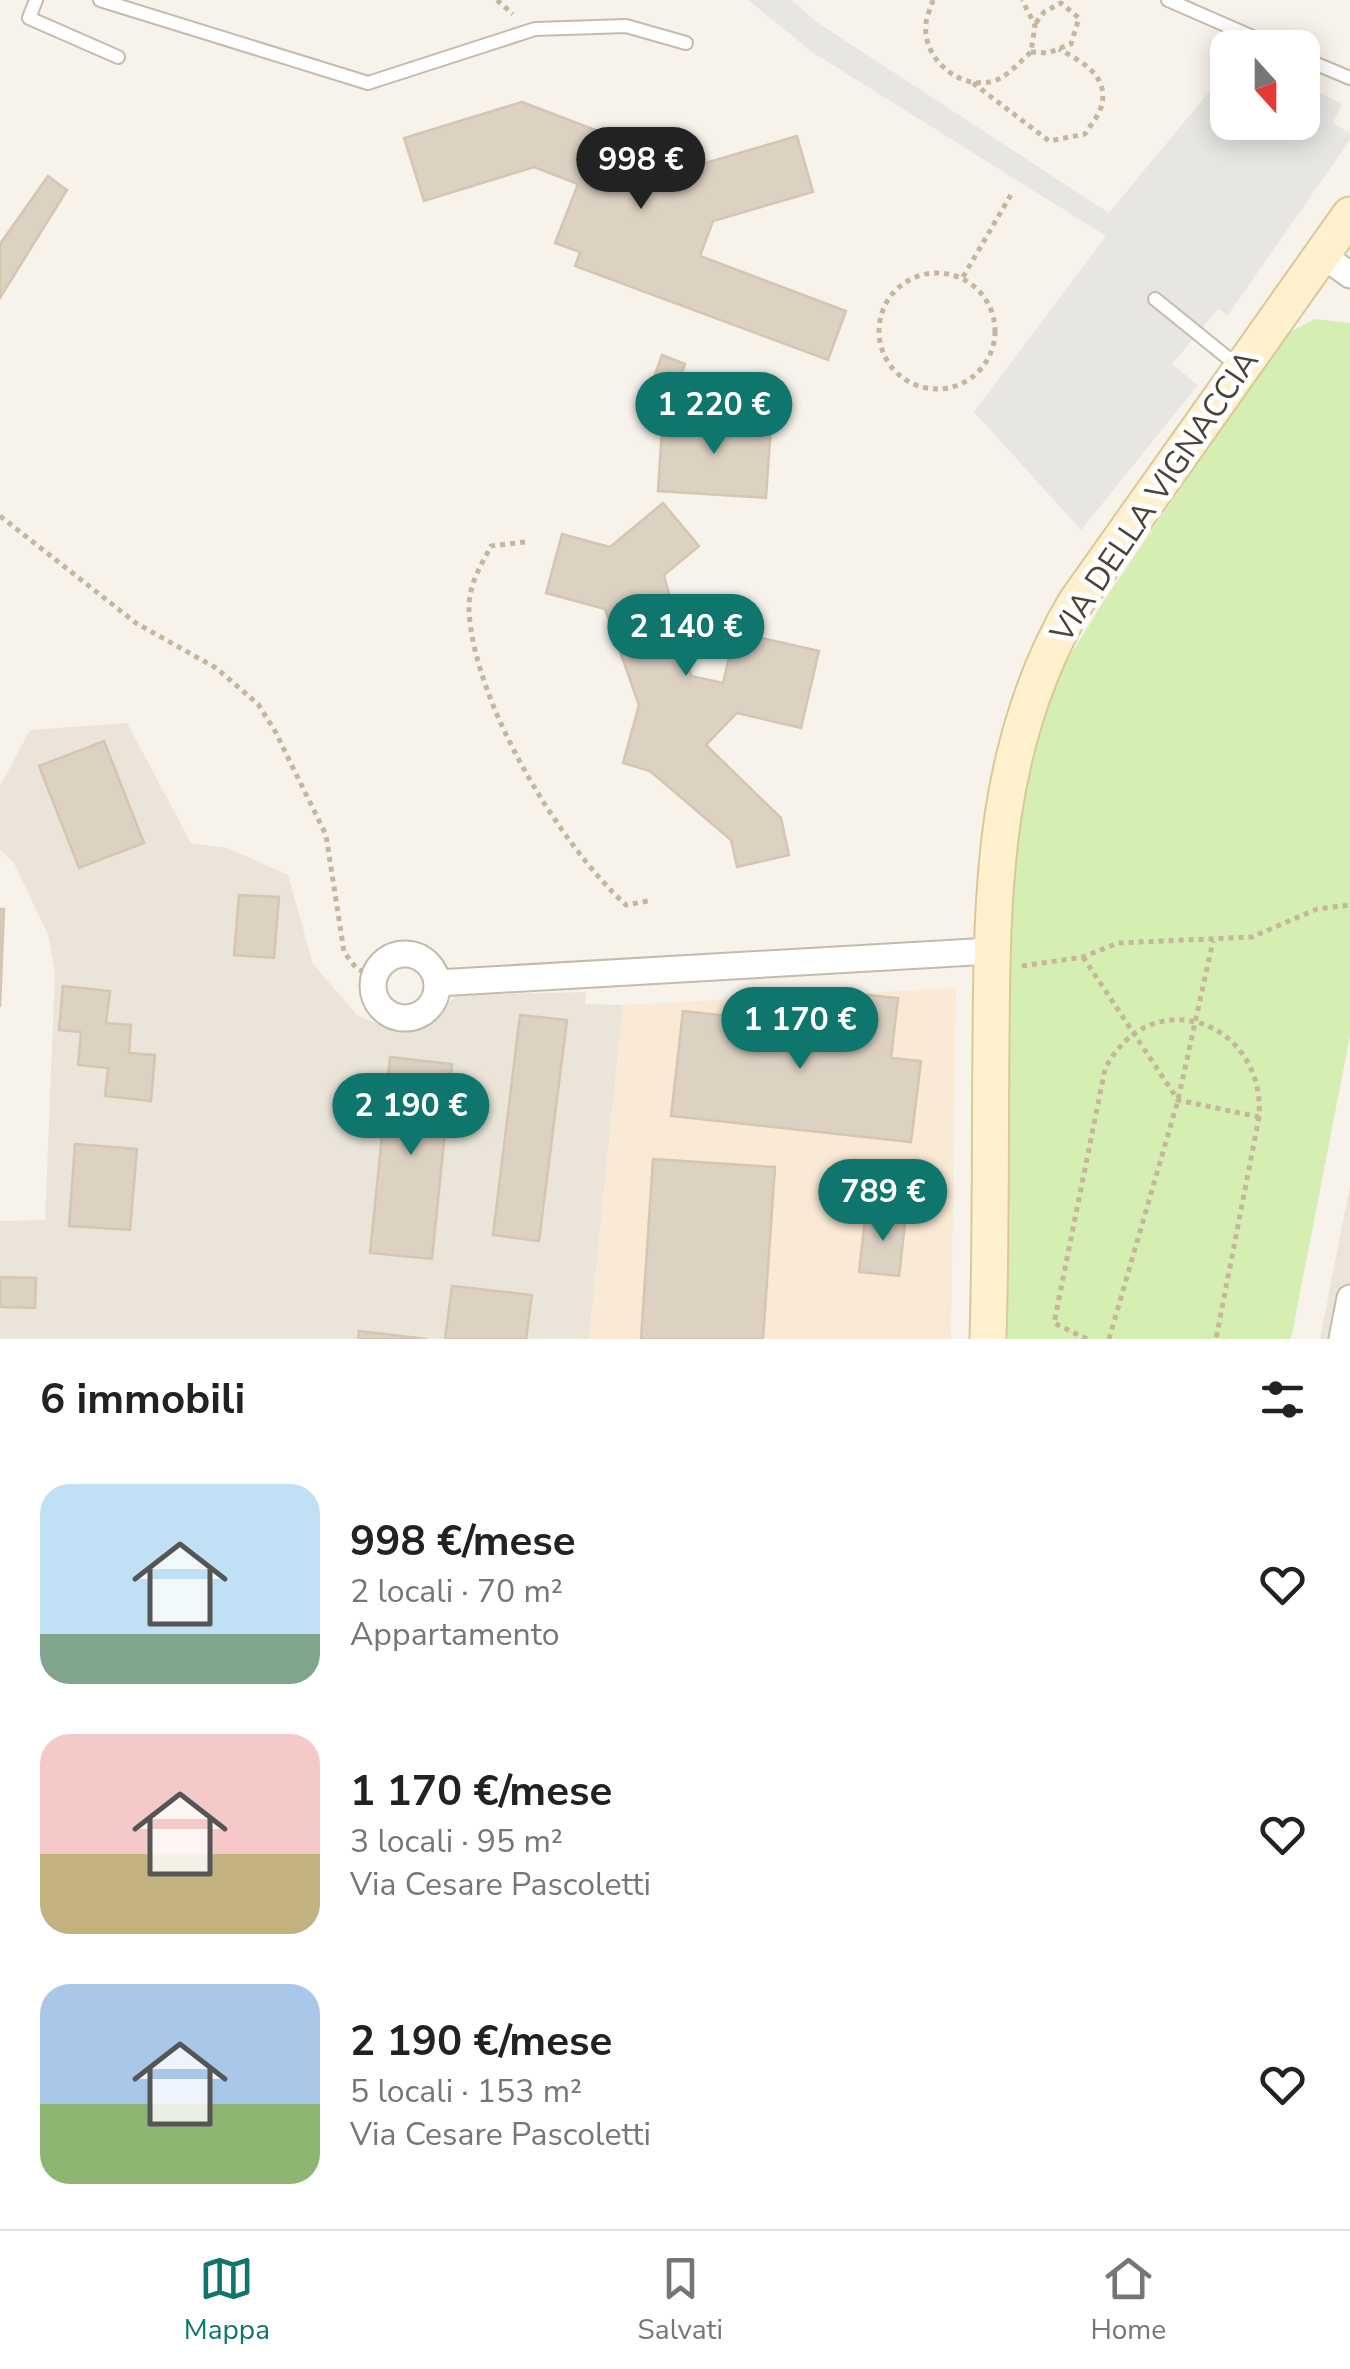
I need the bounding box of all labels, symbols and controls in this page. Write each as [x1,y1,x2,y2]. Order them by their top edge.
north arrow [1210,30,1320,140]
map controls [1210,30,1320,140]
pin: 998 € [571,127,711,212]
text: 998 € [598,138,684,181]
street label: VIA DELLA VIGNACCIA [1040,342,1268,652]
pin: 1 220 € [622,372,806,457]
text: 1 220 € [657,383,771,426]
pin: 2 140 € [594,594,778,679]
text: 2 140 € [629,605,743,648]
pin: 1 170 € [708,987,892,1072]
text: 1 170 € [743,998,857,1041]
pin: 2 190 € [319,1073,503,1158]
text: 2 190 € [354,1084,468,1127]
pin: 789 € [813,1159,953,1244]
text: 789 € [840,1170,926,1213]
text: 6 immobili [40,1371,245,1428]
icon: filters [1255,1372,1310,1427]
text: 998 €/mese [350,1513,576,1570]
icon: home [120,1524,240,1644]
icon: heart [1255,1557,1310,1612]
text: 2 locali · 70 m² [350,1570,563,1613]
text: Appartamento [350,1613,560,1656]
text: 1 170 €/mese [350,1763,612,1820]
icon: home [120,1774,240,1894]
icon: heart [1255,1807,1310,1862]
text: 3 locali · 95 m² [350,1820,563,1863]
text: Via Cesare Pascoletti [350,1863,651,1906]
text: 2 190 €/mese [350,2013,612,2070]
icon: home [120,2024,240,2144]
icon: heart [1255,2057,1310,2112]
text: 5 locali · 153 m² [350,2070,582,2113]
text: Via Cesare Pascoletti [350,2113,651,2156]
tab: Mappa [184,2251,270,2349]
tab: Salvati [638,2251,723,2349]
tab: Home [1090,2251,1166,2349]

